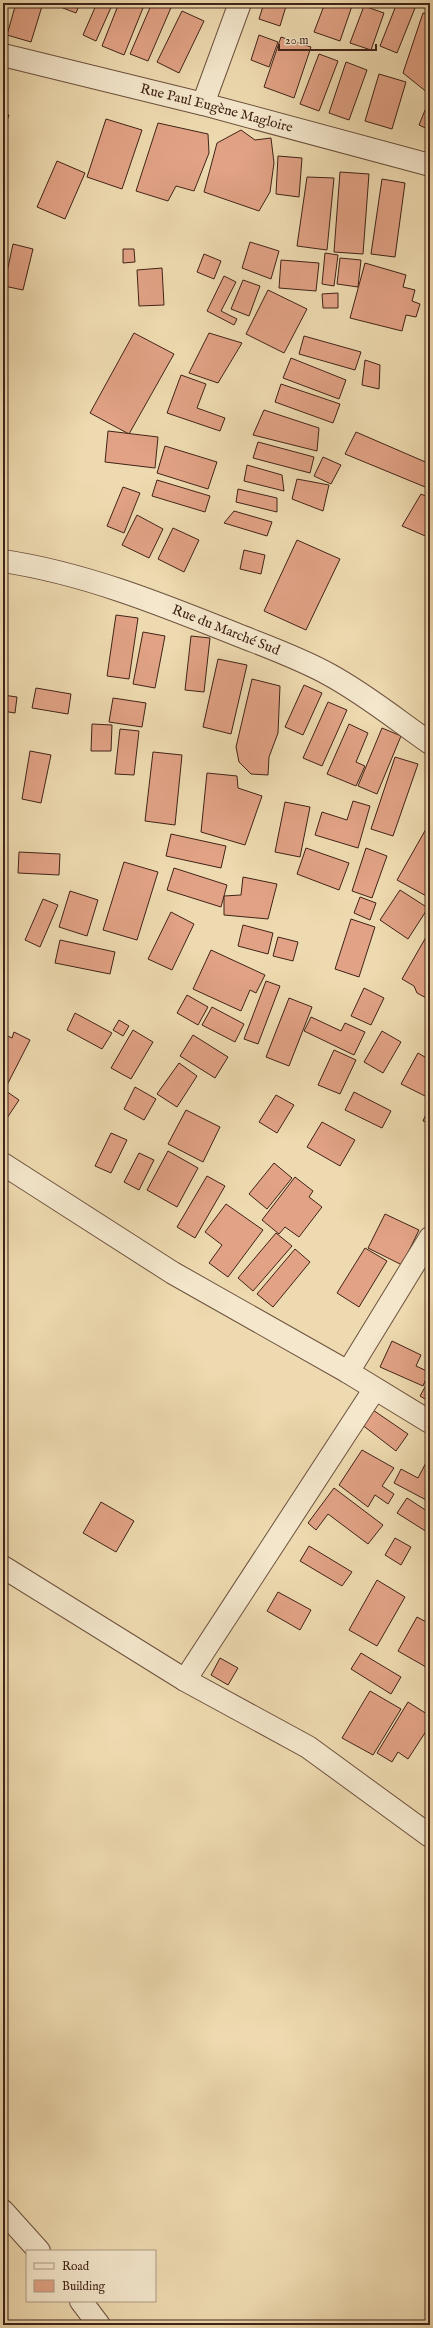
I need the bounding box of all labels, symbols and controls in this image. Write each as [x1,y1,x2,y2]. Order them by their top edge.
scale bar [279,26,376,52]
text: 20 m [285,33,308,48]
street label: Rue Paul Eugène Magloire [138,80,295,137]
street label: Rue du Marché Sud [170,601,283,660]
legend [26,2250,156,2302]
text: Road [62,2259,90,2274]
text: Building [62,2279,106,2294]

